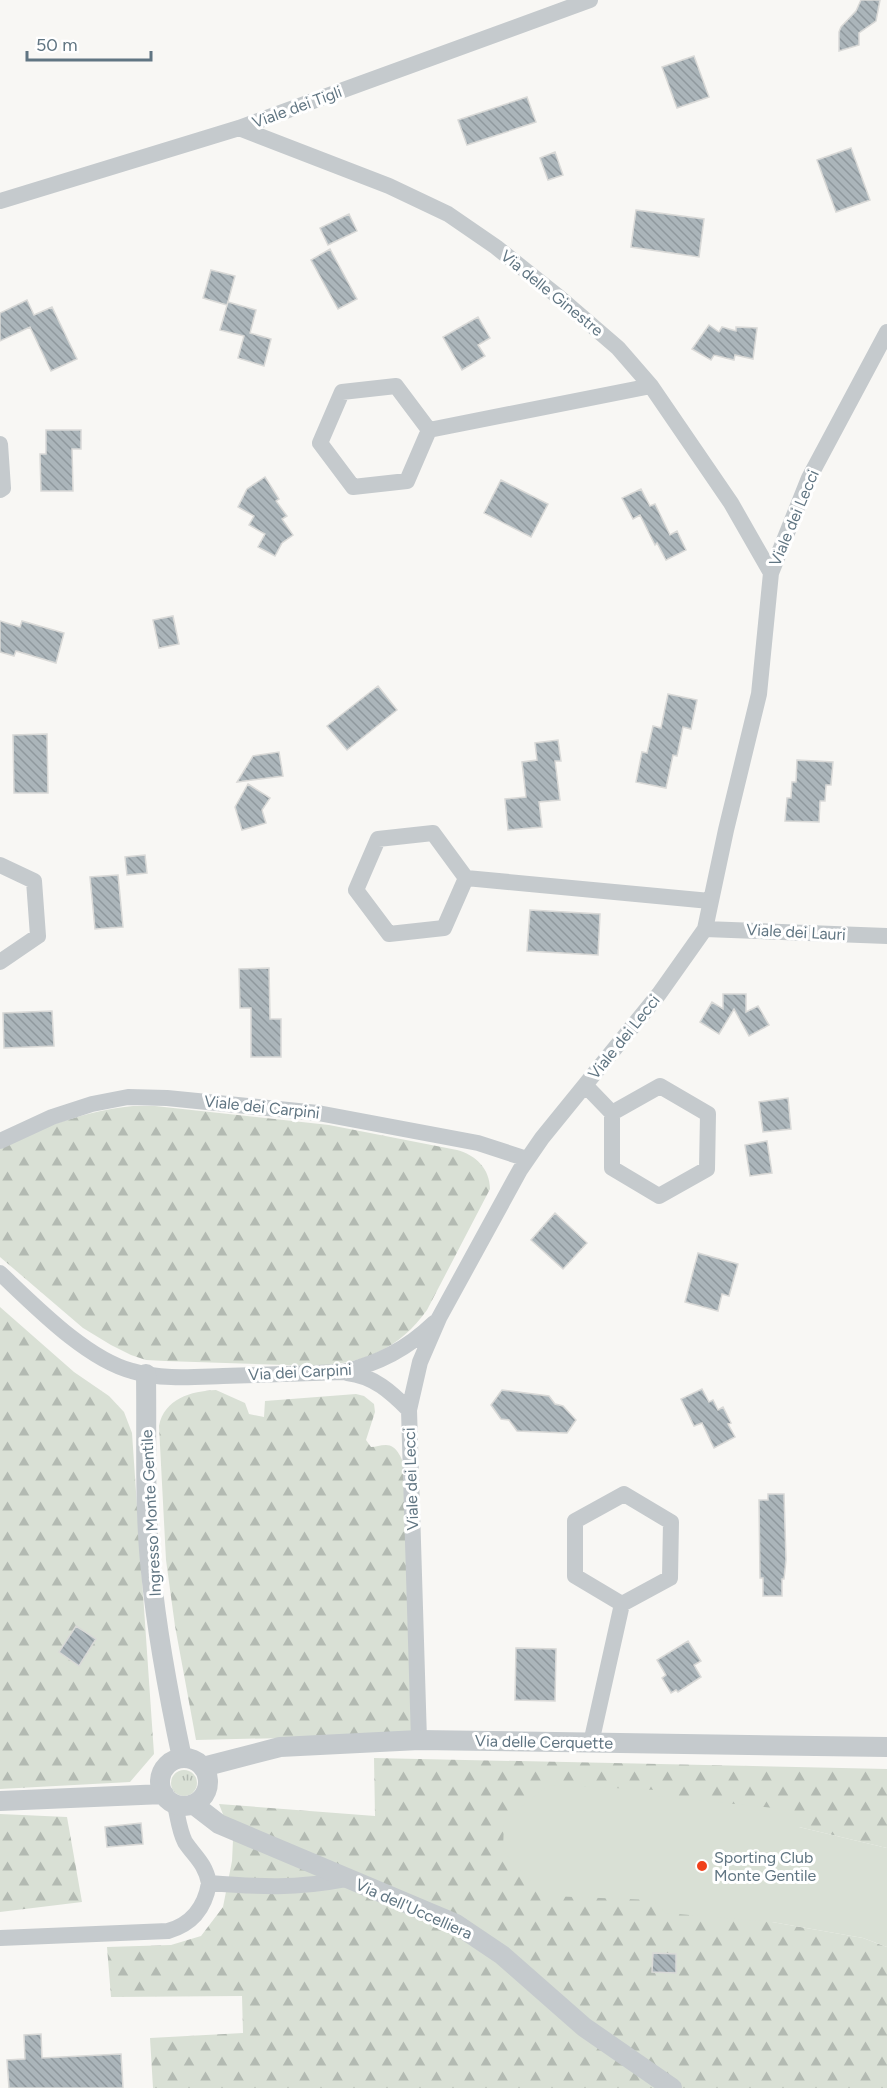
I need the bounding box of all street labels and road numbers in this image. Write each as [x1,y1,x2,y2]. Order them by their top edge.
street label: Viale dei Tigli [250,82,344,132]
street label: Via delle Ginestre [497,246,607,340]
street label: Viale dei Lecci [765,467,823,569]
street label: Viale dei Lauri [746,920,846,944]
street label: Viale dei Lecci [584,991,664,1083]
street label: Viale dei Carpini [203,1091,321,1123]
street label: Via dei Carpini [248,1360,352,1384]
street label: Viale dei Lecci [400,1427,422,1531]
street label: Ingresso Monte Gentile [137,1429,165,1597]
street label: Via delle Cerquette [475,1731,613,1753]
street label: Via dell'Uccelliera [353,1875,475,1943]

